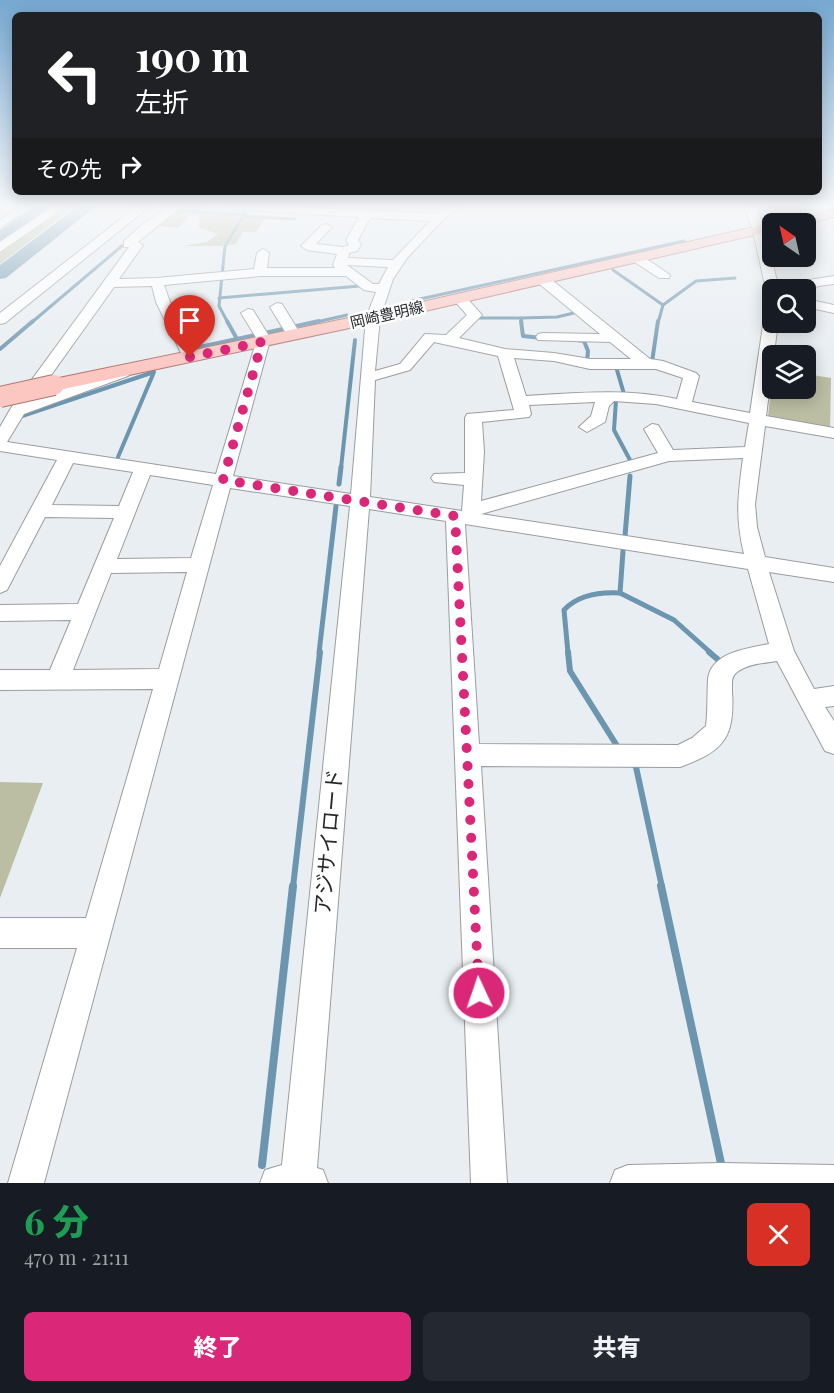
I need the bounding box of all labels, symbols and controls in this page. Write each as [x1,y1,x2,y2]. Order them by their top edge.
text: 190 m [135,27,249,83]
icon: left [36,36,114,114]
text: 左折 [135,83,189,119]
icon: right [114,150,147,183]
text: その先 [36,153,102,183]
north arrow [762,213,816,267]
map controls [762,213,816,399]
button: search [762,279,816,333]
pin [164,295,215,357]
street label: 岡崎豊明線 [348,296,426,332]
icon: arrive [173,304,206,337]
button: layers [762,345,816,399]
street label: アジサイロード [307,768,347,916]
position arrow [447,961,511,1025]
text: 6 分 [24,1196,89,1244]
button: close [747,1203,810,1266]
text: 470 m · 21:11 [24,1243,129,1270]
button: 終了 [24,1312,411,1381]
button: 共有 [423,1312,810,1381]

